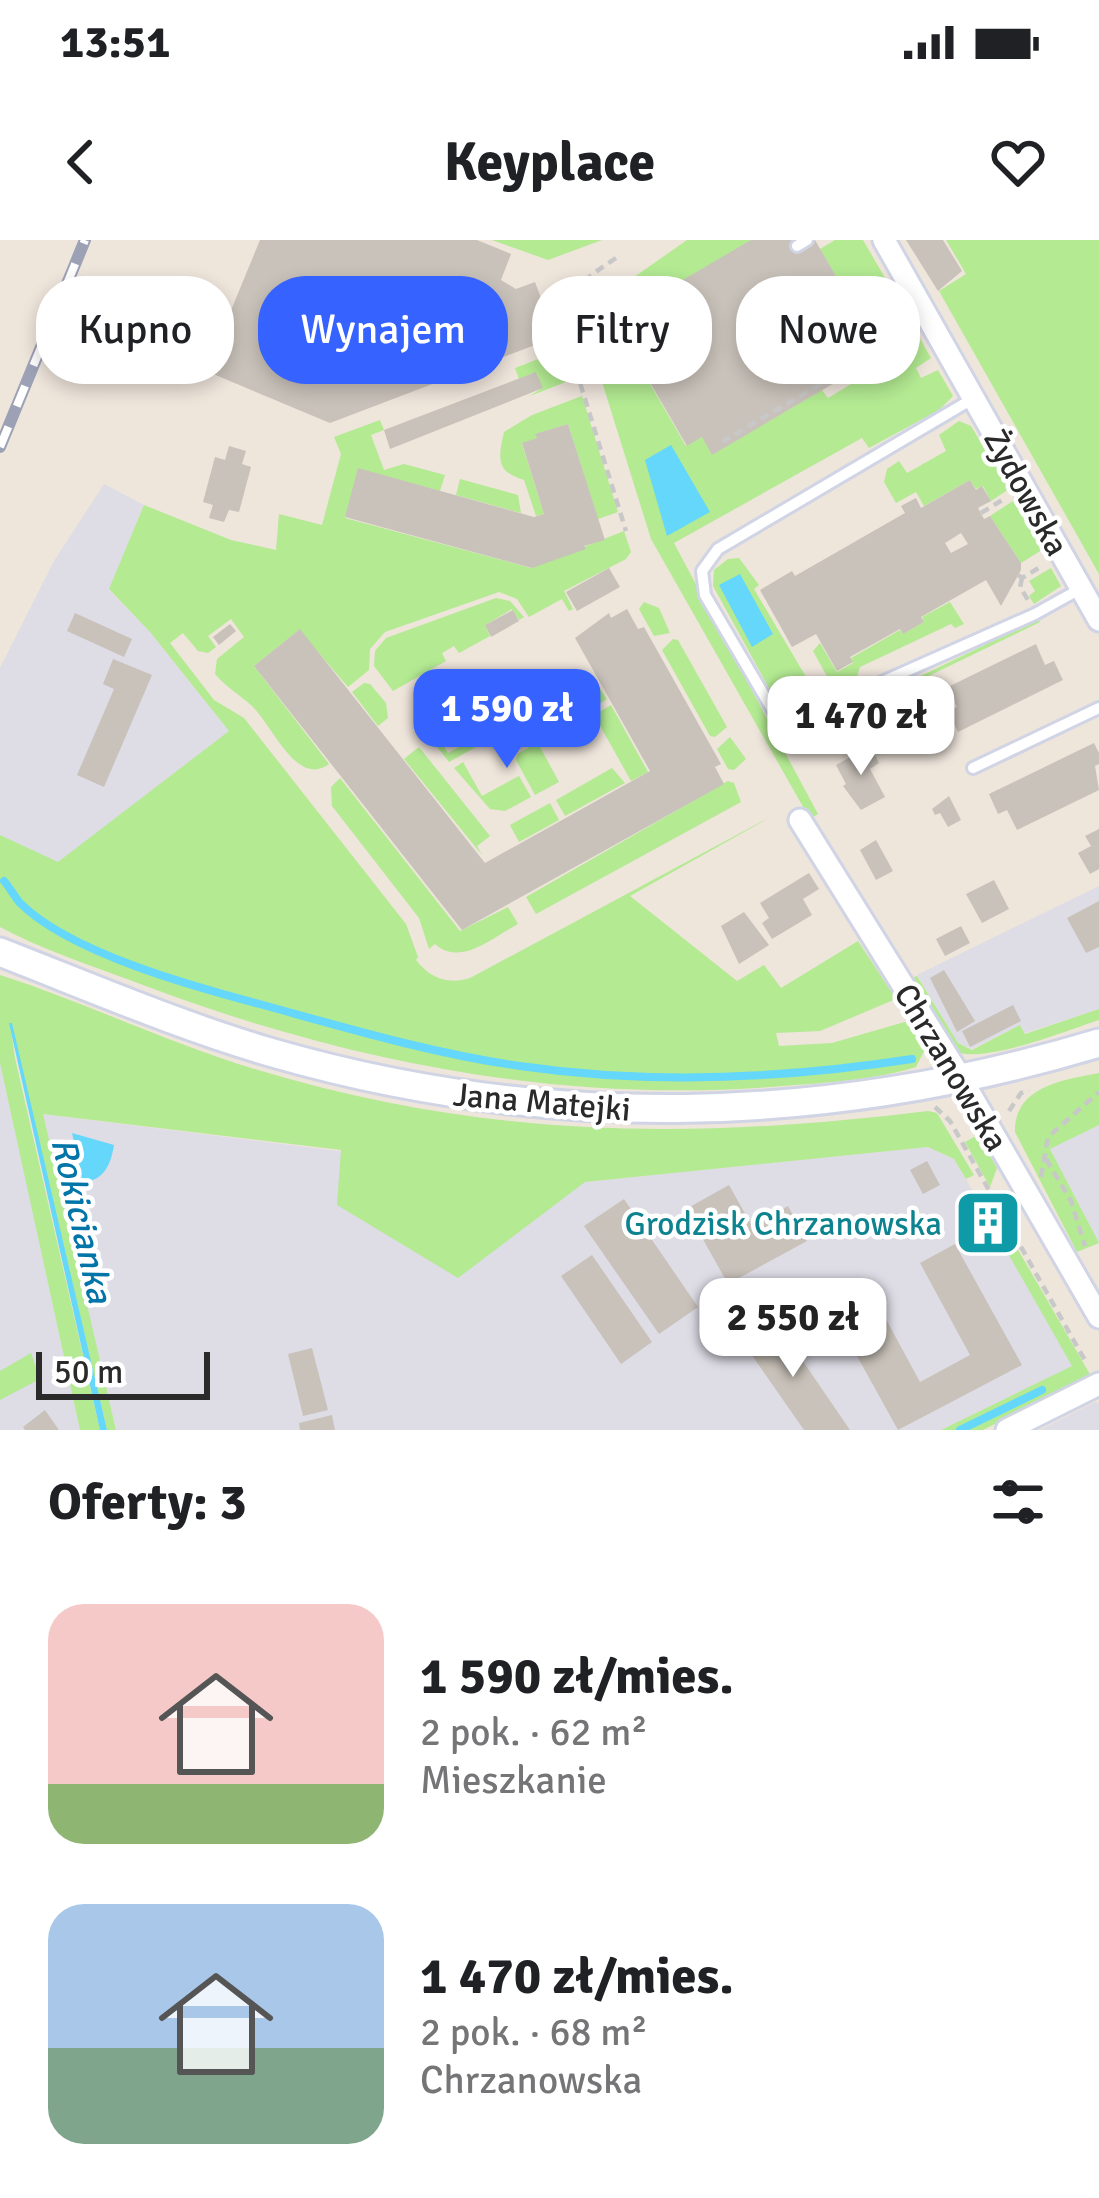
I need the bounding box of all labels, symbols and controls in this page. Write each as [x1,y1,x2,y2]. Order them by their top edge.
text: 13:51 [60,15,170,70]
icon: back [48,129,114,195]
text: Keyplace [444,129,655,196]
icon: heart [985,129,1051,195]
chip: Kupno [36,276,234,384]
chip: Wynajem [258,276,508,384]
chip: Filtry [532,276,712,384]
chip: Nowe [736,276,920,384]
street label: Żydowska [974,422,1077,563]
pin: 1 590 zł [383,669,631,771]
pin: 1 470 zł [737,676,985,778]
text: 1 590 zł [440,684,574,732]
text: 1 470 zł [794,691,928,739]
street label: Chrzanowska [885,977,1017,1159]
street label: Jana Matejki [451,1074,632,1131]
water label: Rokicianka [41,1133,123,1309]
building icon: Grodzisk Chrzanowska [953,1188,1023,1258]
place label: Grodzisk Chrzanowska [625,1204,942,1245]
pin: 2 550 zł [669,1278,917,1380]
text: 2 550 zł [726,1293,860,1341]
scale bar [36,1346,210,1399]
text: 50 m [54,1352,123,1393]
icon: filters [985,1469,1051,1535]
text: Oferty: 3 [48,1471,247,1534]
text: 1 590 zł/mies. [420,1645,734,1708]
icon: home [144,1652,288,1796]
text: 2 pok. · 62 m² [420,1708,648,1756]
text: Mieszkanie [420,1756,607,1804]
text: 1 470 zł/mies. [420,1945,734,2008]
icon: home [144,1952,288,2096]
text: 2 pok. · 68 m² [420,2008,648,2056]
text: Chrzanowska [420,2056,642,2104]

